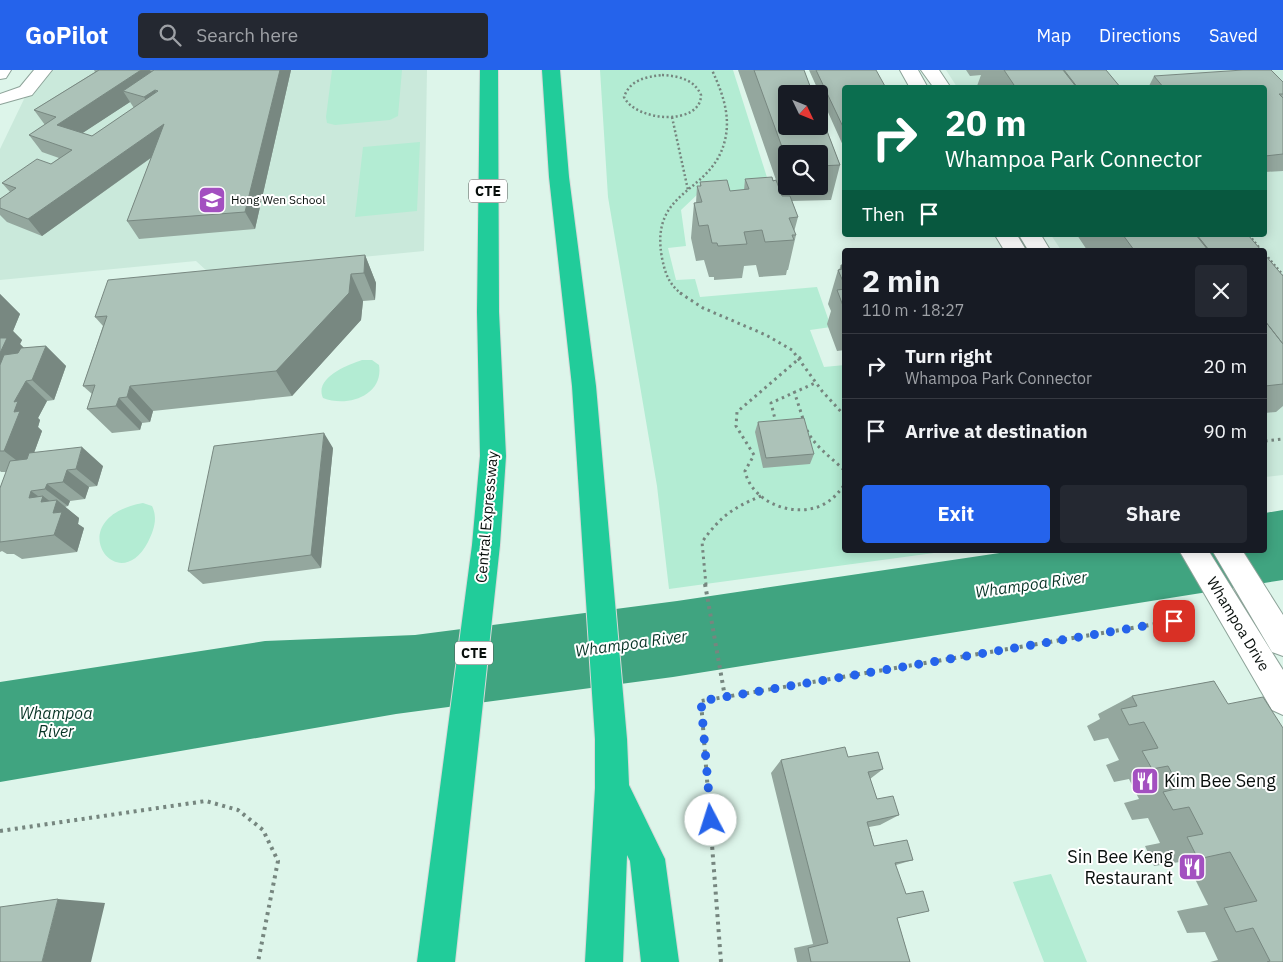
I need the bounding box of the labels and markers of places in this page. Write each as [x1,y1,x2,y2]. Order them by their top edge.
school or university icon: Hong Wen School [197,185,227,215]
place label: Hong Wen School [231,192,325,207]
pin [1153,600,1195,642]
restaurant icon: Kim Bee Seng [1130,766,1160,796]
place label: Kim Bee Seng [1164,769,1276,792]
place label: Sin Bee Keng Restaurant [1067,845,1173,889]
restaurant icon: Sin Bee Keng Restaurant [1177,852,1207,882]

